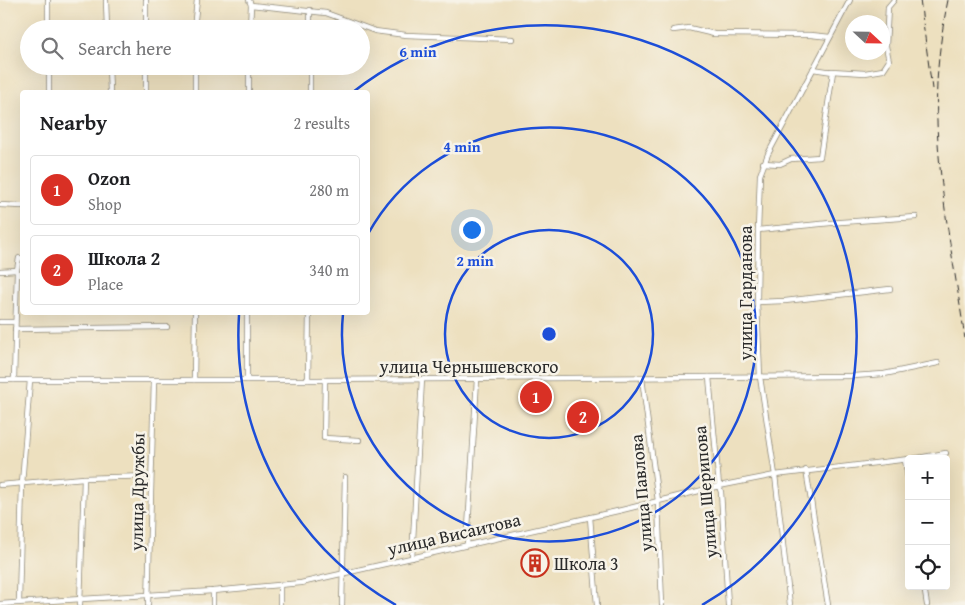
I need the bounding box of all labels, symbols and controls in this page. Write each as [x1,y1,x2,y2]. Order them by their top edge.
north arrow [845,15,890,60]
search box [20,20,370,75]
icon: search [38,34,66,62]
text: Search here [78,34,172,62]
text: 6 min [399,41,437,62]
text: Nearby [40,107,107,138]
text: 2 results [293,111,350,135]
text: 4 min [443,136,481,157]
text: Ozon [88,164,130,192]
text: 1 [53,178,61,202]
text: 280 m [309,178,349,202]
text: Shop [88,192,122,216]
your location [459,217,485,243]
street label: улица Гарданова [732,225,759,361]
text: Школа 2 [88,244,160,272]
text: 2 min [456,250,494,271]
text: 2 [53,258,61,282]
text: 340 m [309,258,349,282]
text: Place [88,272,123,296]
centre of rings [540,325,558,343]
street label: улица Чернышевского [379,353,558,380]
pin: 1 [520,378,552,416]
pin: 2 [567,398,599,436]
street label: улица Шерипова [686,424,724,560]
street label: улица Дружбы [122,432,152,552]
street label: улица Павлова [622,433,660,554]
map controls [905,455,950,590]
button: + [905,455,950,500]
button: − [905,500,950,545]
street label: улица Висаитова [384,505,524,563]
button: locate [905,545,950,590]
building icon: Школа 3 [520,548,550,578]
place label: Школа 3 [554,550,619,577]

